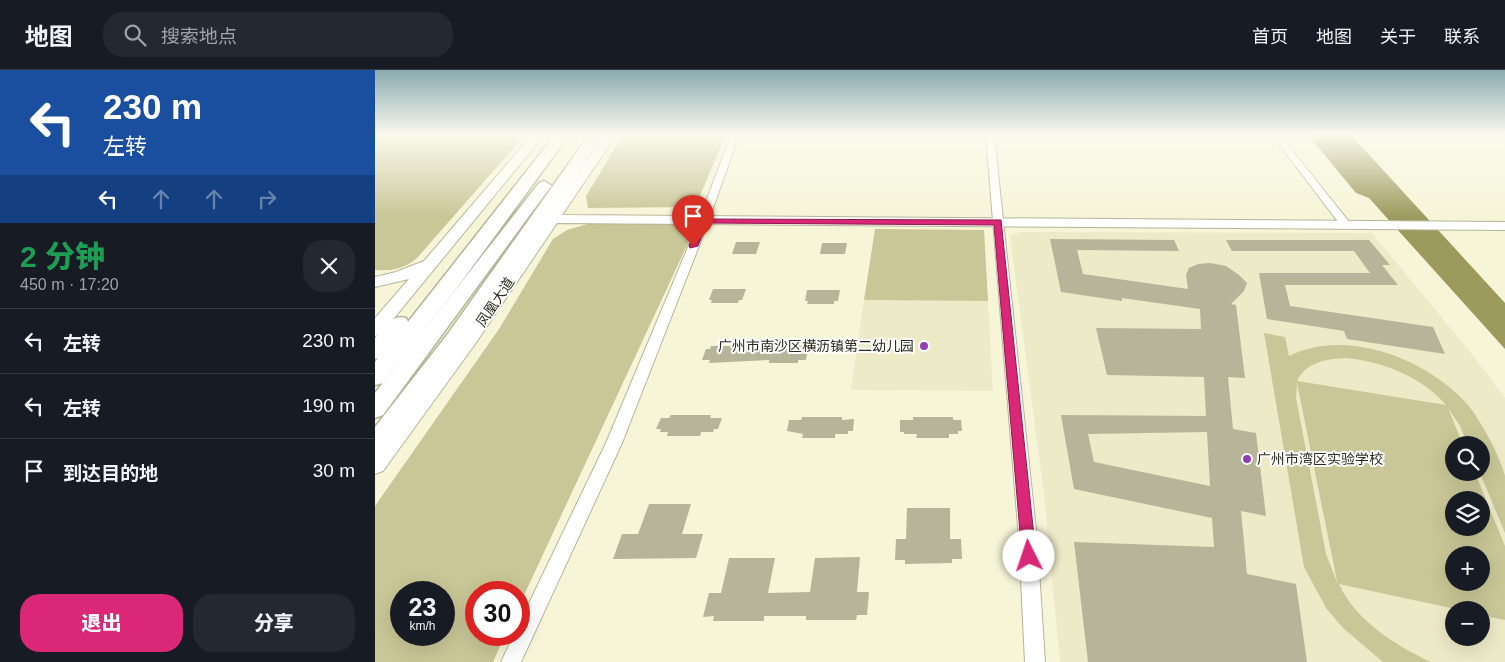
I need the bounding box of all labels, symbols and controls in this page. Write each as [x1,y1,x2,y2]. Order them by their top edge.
search box [103,12,453,57]
icon: search [121,21,149,49]
text: 地图 [25,23,73,50]
text: 搜索地点 [161,26,237,47]
text: 首页 [1252,27,1288,47]
text: 地图 [1316,27,1352,47]
text: 关于 [1380,27,1416,47]
text: 联系 [1444,27,1480,47]
text: 230 m [103,87,202,126]
icon: left [20,90,85,155]
text: 左转 [103,134,147,159]
icon: left [94,185,122,213]
icon: ahead [147,185,175,213]
icon: ahead [200,185,228,213]
icon: right [253,185,281,213]
pin [672,195,714,246]
icon: arrive [679,202,707,230]
text: 2 分钟 [20,240,105,273]
button: close [303,240,355,292]
street label: 凤凰大道 [473,274,517,330]
text: 450 m · 17:20 [20,276,119,293]
icon: left [20,327,48,355]
text: 230 m [302,330,355,351]
text: 左转 [63,333,101,354]
place label: 广州市南沙区横沥镇第二幼儿园 [718,338,914,354]
marker: 广州市南沙区横沥镇第二幼儿园 [918,340,930,352]
icon: left [20,392,48,420]
text: 190 m [302,395,355,416]
text: 左转 [63,398,101,419]
map controls [1445,436,1490,646]
button: search [1445,436,1490,481]
place label: 广州市湾区实验学校 [1257,451,1383,467]
marker: 广州市湾区实验学校 [1241,453,1253,465]
icon: arrive [20,457,48,485]
text: 30 m [313,460,355,481]
text: 到达目的地 [63,463,158,484]
button: layers [1445,491,1490,536]
position arrow [1002,529,1054,581]
button: + [1445,546,1490,591]
speed limit sign: 30 [465,581,530,646]
text: 23 [409,593,436,621]
button: 退出 [20,594,183,652]
button: 分享 [193,594,355,652]
button: − [1445,601,1490,646]
text: km/h [409,619,436,633]

